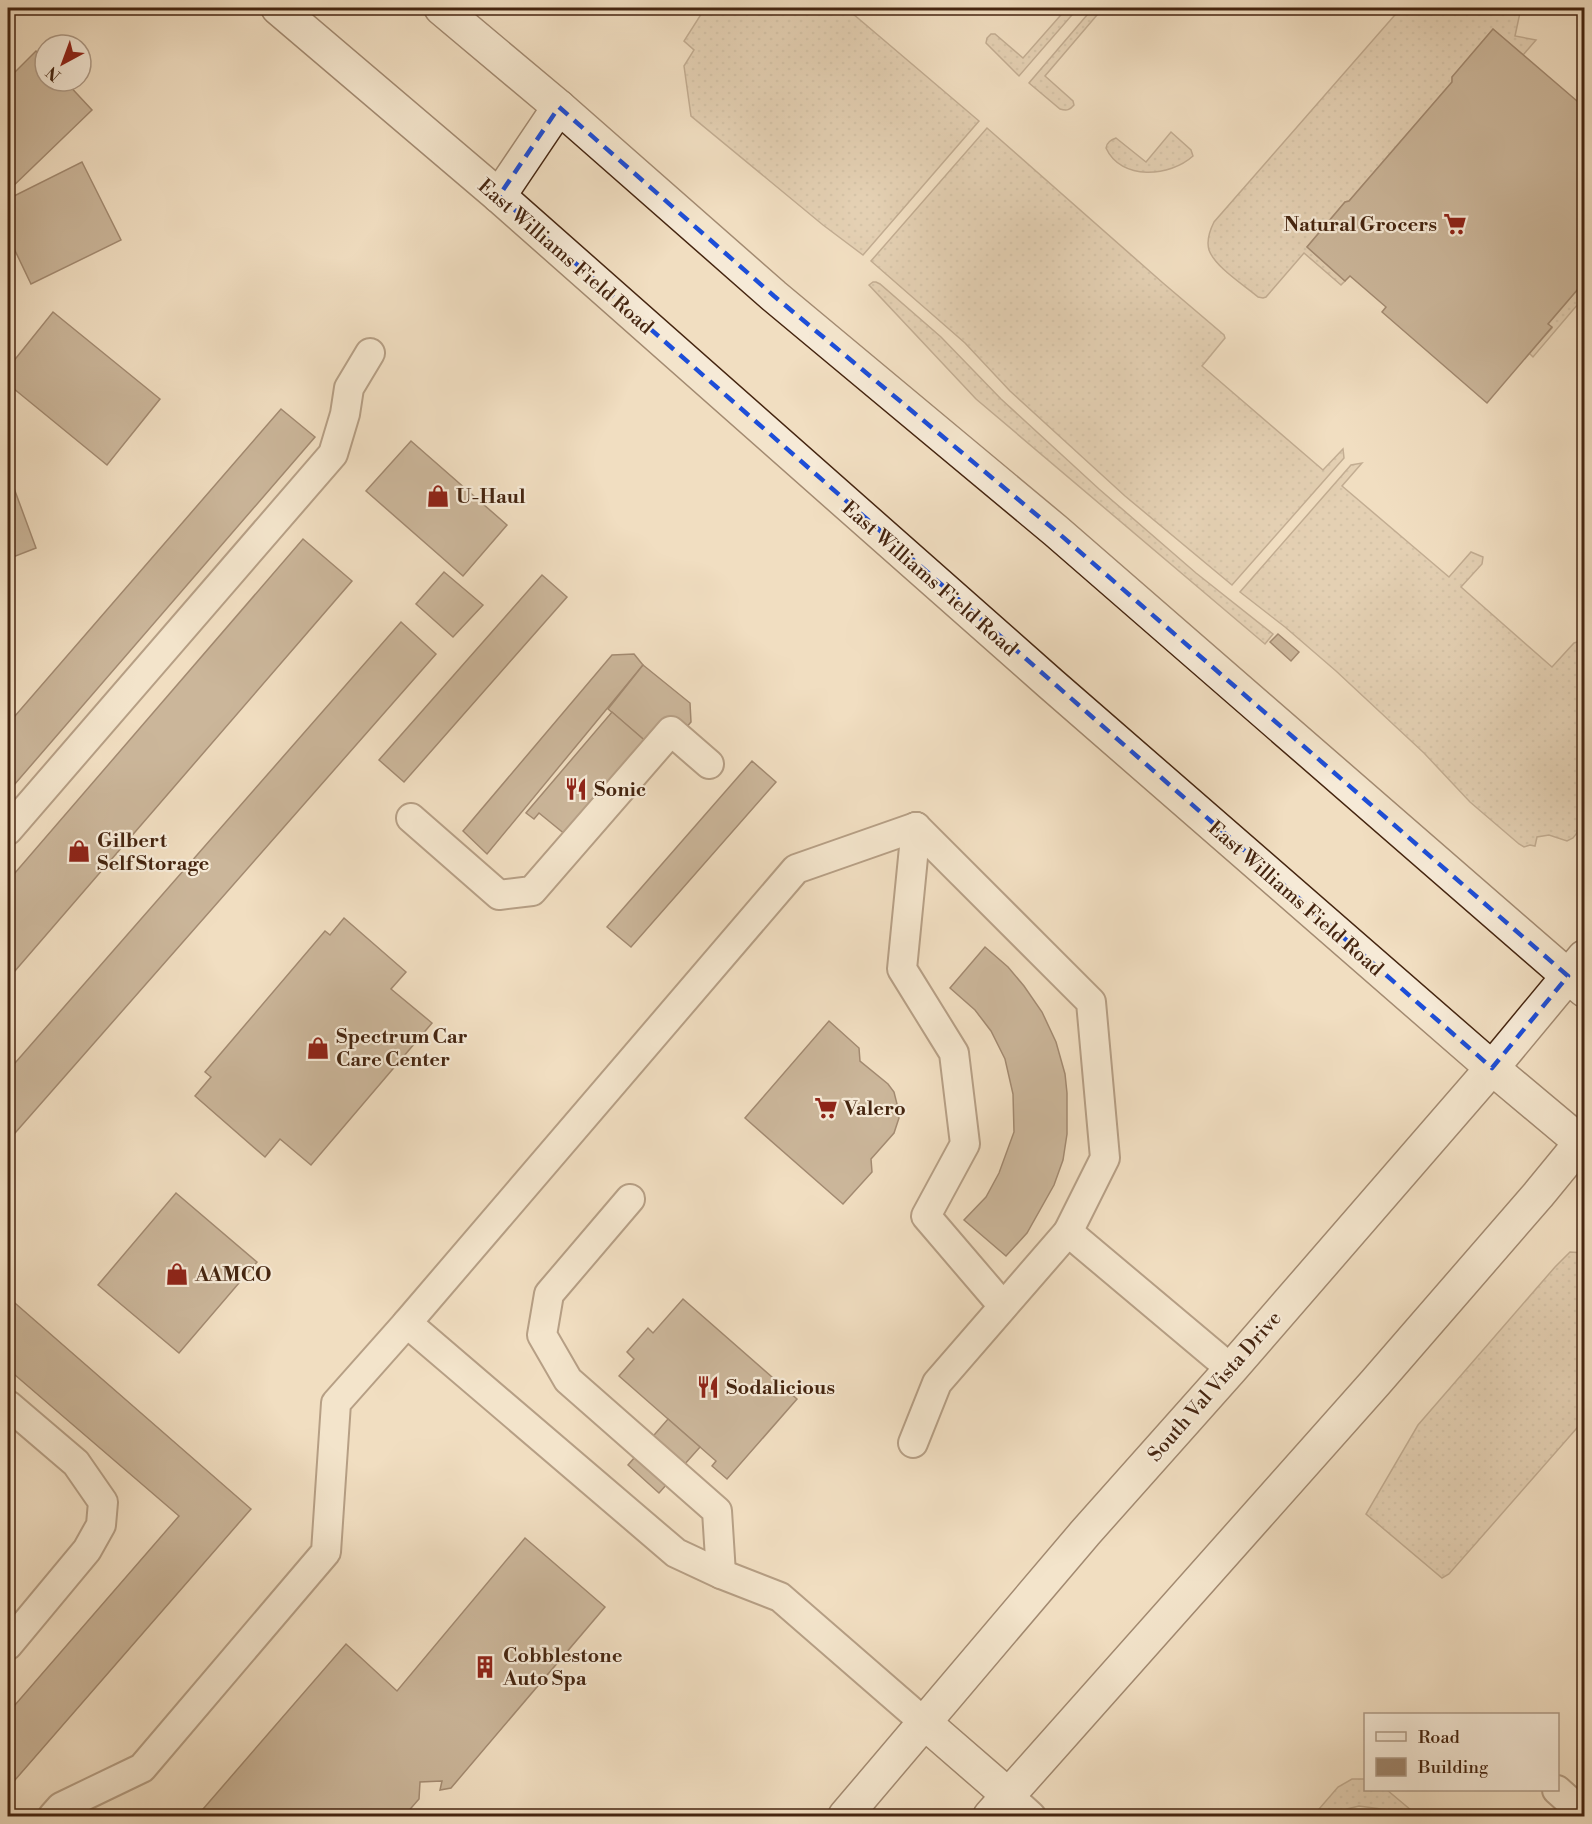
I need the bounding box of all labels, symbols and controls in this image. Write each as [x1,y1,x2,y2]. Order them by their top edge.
north arrow [33,33,93,93]
text: N [42,62,65,85]
street label: East Williams Field Road [472,174,658,341]
supermarket icon: Natural Grocers [1442,211,1468,237]
place label: Natural Grocers [1283,213,1437,238]
shop icon: U-Haul [425,483,451,509]
place label: U-Haul [456,485,526,510]
street label: East Williams Field Road [836,496,1022,663]
restaurant icon: Sonic [563,776,589,802]
place label: Sonic [594,778,646,803]
street label: East Williams Field Road [1202,816,1388,983]
place label: Gilbert Self Storage [97,829,210,877]
shop icon: Gilbert Self Storage [66,838,92,864]
place label: Spectrum Car Care Center [336,1025,468,1073]
shop icon: Spectrum Car Care Center [305,1035,331,1061]
supermarket icon: Valero [813,1095,839,1121]
place label: Valero [843,1097,906,1122]
shop icon: AAMCO [164,1261,190,1287]
place label: AAMCO [194,1263,271,1288]
street label: South Val Vista Drive [1143,1307,1287,1467]
restaurant icon: Sodalicious [695,1374,721,1400]
place label: Sodalicious [726,1376,835,1401]
place label: Cobblestone Auto Spa [502,1644,623,1692]
building icon: Cobblestone Auto Spa [472,1654,498,1680]
legend [1364,1713,1559,1791]
text: Road [1418,1726,1461,1749]
text: Building [1417,1756,1489,1779]

